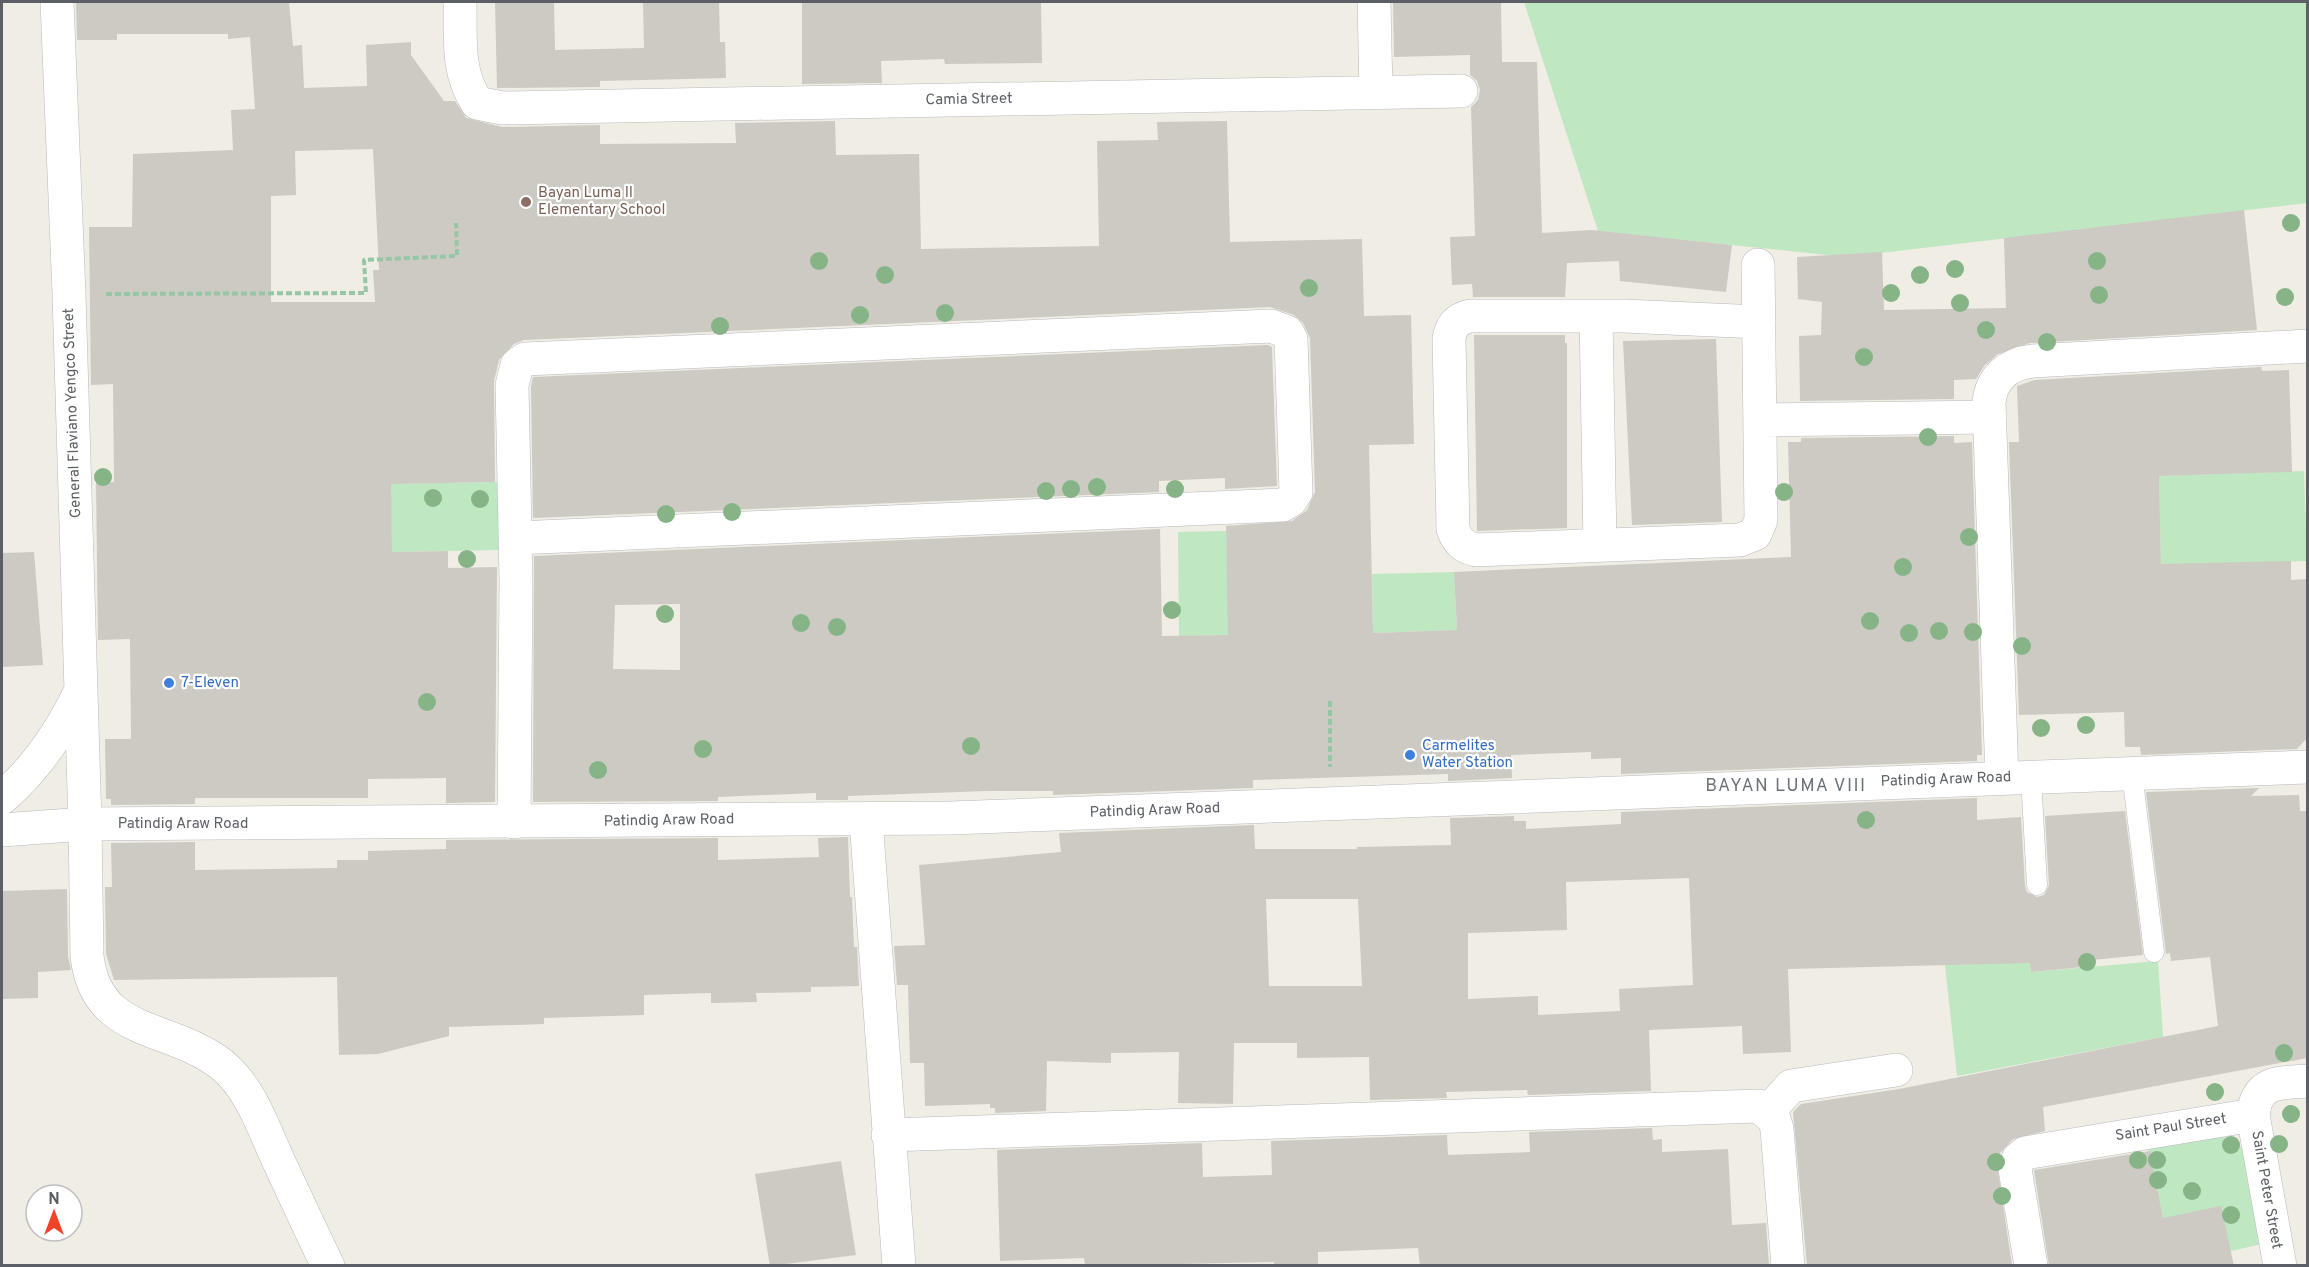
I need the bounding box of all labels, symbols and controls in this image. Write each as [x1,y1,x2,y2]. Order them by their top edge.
street label: Camia Street [925,90,1013,110]
place label: Bayan Luma II Elementary School [538,184,665,220]
marker: Bayan Luma II Elementary School [519,195,533,209]
street label: General Flaviano Yengco Street [60,308,86,518]
place label: 7-Eleven [181,674,239,693]
marker: 7-Eleven [162,676,176,690]
place label: Carmelites Water Station [1422,737,1513,773]
marker: Carmelites Water Station [1403,748,1417,762]
street label: Patindig Araw Road [1880,768,2012,792]
district label: BAYAN LUMA VIII [1705,775,1867,798]
street label: Patindig Araw Road [1089,799,1221,823]
street label: Patindig Araw Road [603,810,735,832]
street label: Patindig Araw Road [118,815,248,834]
street label: Saint Paul Street [2114,1110,2228,1146]
street label: Saint Peter Street [2246,1129,2286,1251]
north arrow [24,1183,84,1243]
text: N [48,1190,60,1210]

